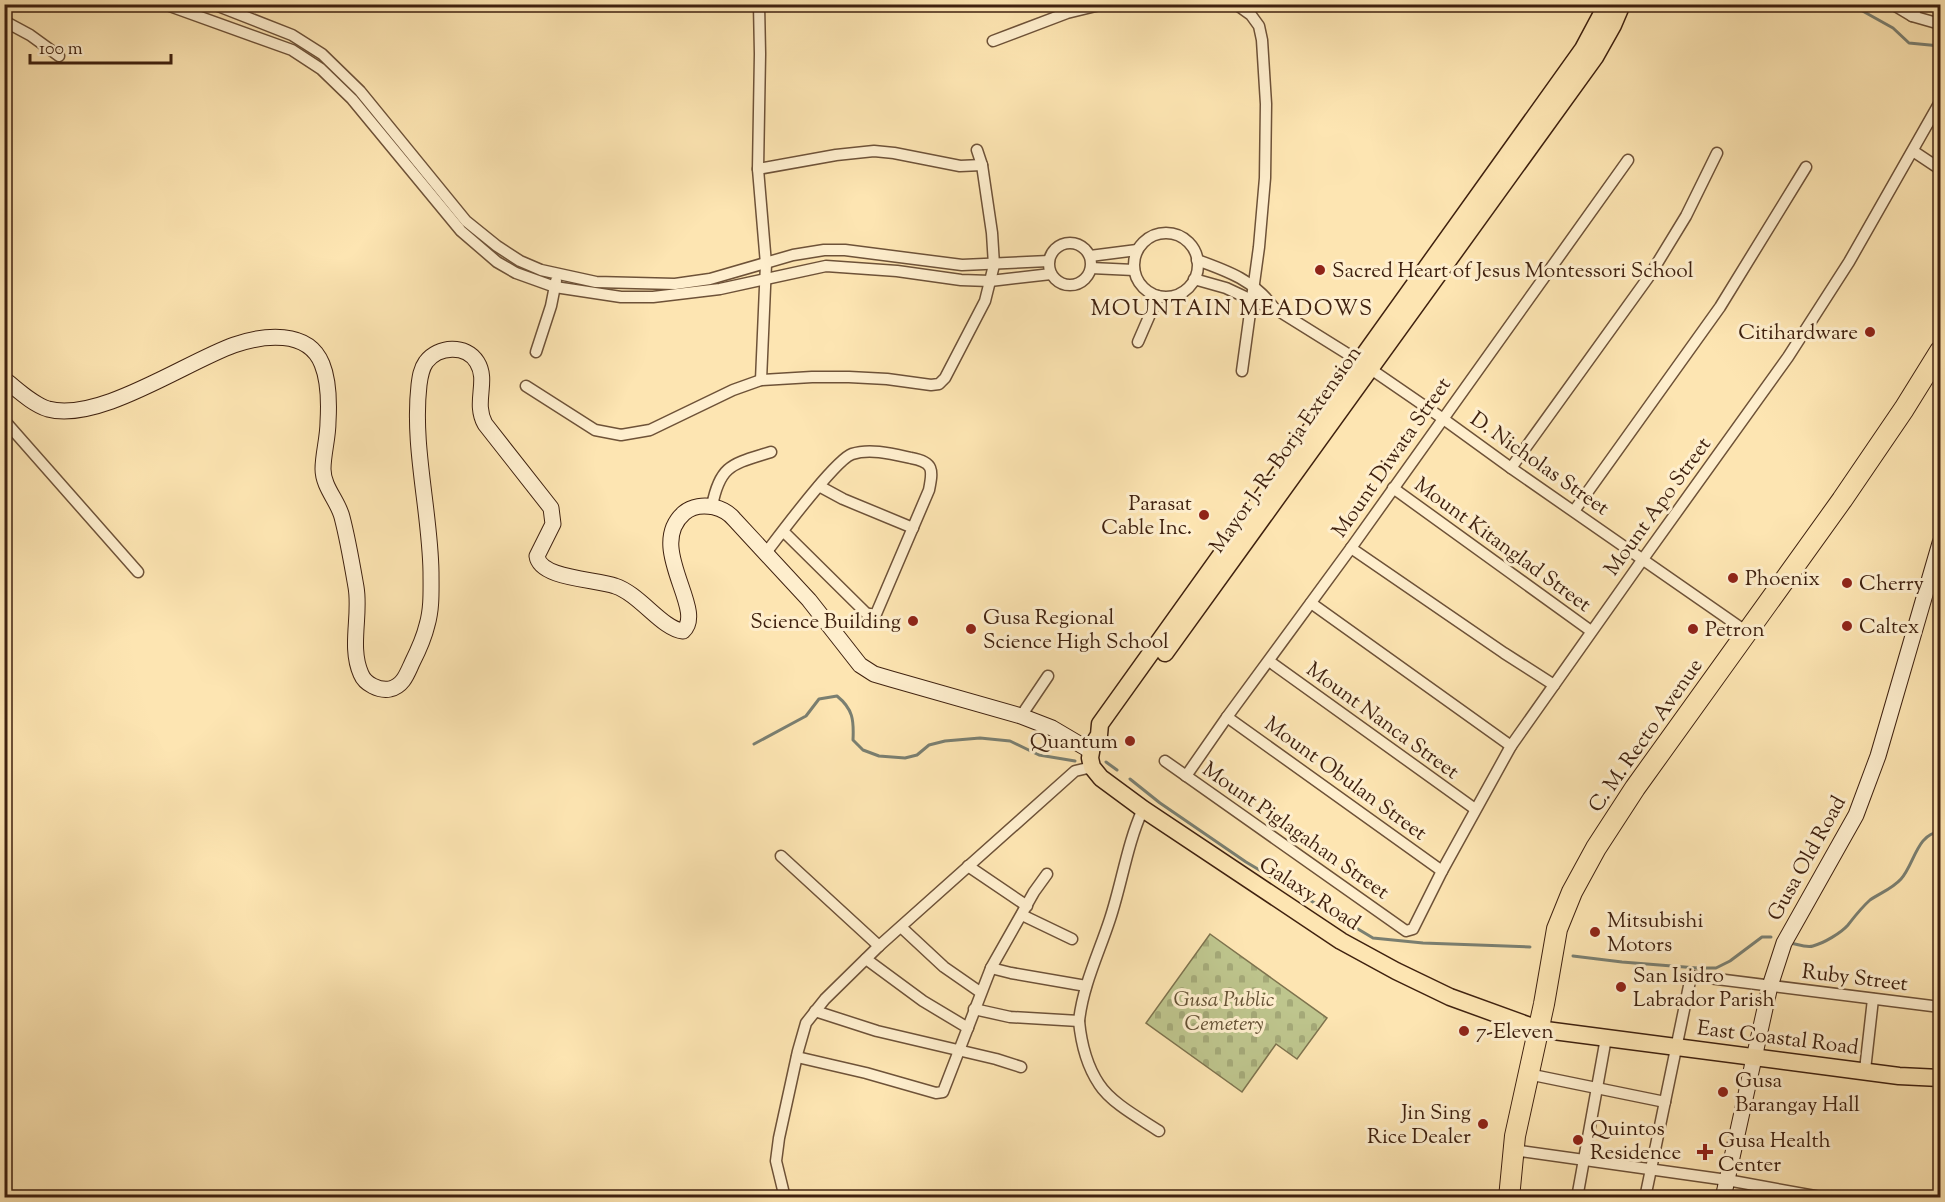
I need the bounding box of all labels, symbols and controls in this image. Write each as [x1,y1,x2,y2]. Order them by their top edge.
scale bar [30,27,171,65]
text: 100 m [39,37,83,63]
place label: Sacred Heart of Jesus Montessori School [1332,257,1694,287]
marker: Sacred Heart of Jesus Montessori School [1313,263,1327,277]
district label: MOUNTAIN MEADOWS [1090,294,1374,326]
place label: Citihardware [1738,319,1858,349]
marker: Citihardware [1863,325,1877,339]
street label: Mayor J. R. Borja Extension [1203,340,1370,560]
street label: Mount Diwata Street [1326,372,1459,544]
street label: D. Nicholas Street [1463,405,1615,524]
street label: Mount Apo Street [1598,432,1719,583]
street label: Mount Kitanglad Street [1407,471,1597,620]
place label: Parasat Cable Inc. [1101,490,1192,544]
marker: Parasat Cable Inc. [1197,508,1211,522]
place label: Phoenix [1745,565,1820,595]
place label: Cherry [1859,570,1925,600]
marker: Phoenix [1726,571,1740,585]
marker: Cherry [1840,576,1854,590]
place label: Gusa Regional Science High School [983,604,1169,658]
place label: Science Building [750,608,901,638]
place label: Caltex [1859,613,1919,643]
marker: Science Building [906,614,920,628]
place label: Petron [1705,616,1765,646]
marker: Caltex [1840,619,1854,633]
marker: Gusa Regional Science High School [964,622,978,636]
marker: Petron [1686,622,1700,636]
street label: C. M. Recto Avenue [1582,653,1711,819]
street label: Mount Nanca Street [1299,656,1465,787]
street label: Mount Obulan Street [1257,710,1432,849]
place label: Quantum [1030,728,1118,758]
marker: Quantum [1123,734,1137,748]
street label: Mount Piglagahan Street [1195,756,1395,908]
street label: Gusa Old Road [1761,791,1855,927]
street label: Galaxy Road [1252,851,1366,939]
place label: Mitsubishi Motors [1607,907,1704,961]
marker: Mitsubishi Motors [1588,925,1602,939]
street label: Ruby Street [1800,958,1909,1000]
place label: San Isidro Labrador Parish [1633,962,1775,1016]
marker: San Isidro Labrador Parish [1614,980,1628,994]
park label: Gusa Public Cemetery [1174,986,1275,1040]
street label: East Coastal Road [1695,1014,1860,1064]
place label: 7-Eleven [1476,1018,1554,1048]
marker: 7-Eleven [1457,1024,1471,1038]
place label: Gusa Barangay Hall [1735,1067,1860,1121]
marker: Gusa Barangay Hall [1716,1085,1730,1099]
place label: Jin Sing Rice Dealer [1367,1099,1471,1153]
place label: Quintos Residence [1590,1115,1681,1169]
marker: Jin Sing Rice Dealer [1476,1117,1490,1131]
place label: Gusa Health Center [1718,1127,1831,1181]
marker: Quintos Residence [1571,1133,1585,1147]
marker: Gusa Health Center [1696,1143,1714,1161]

